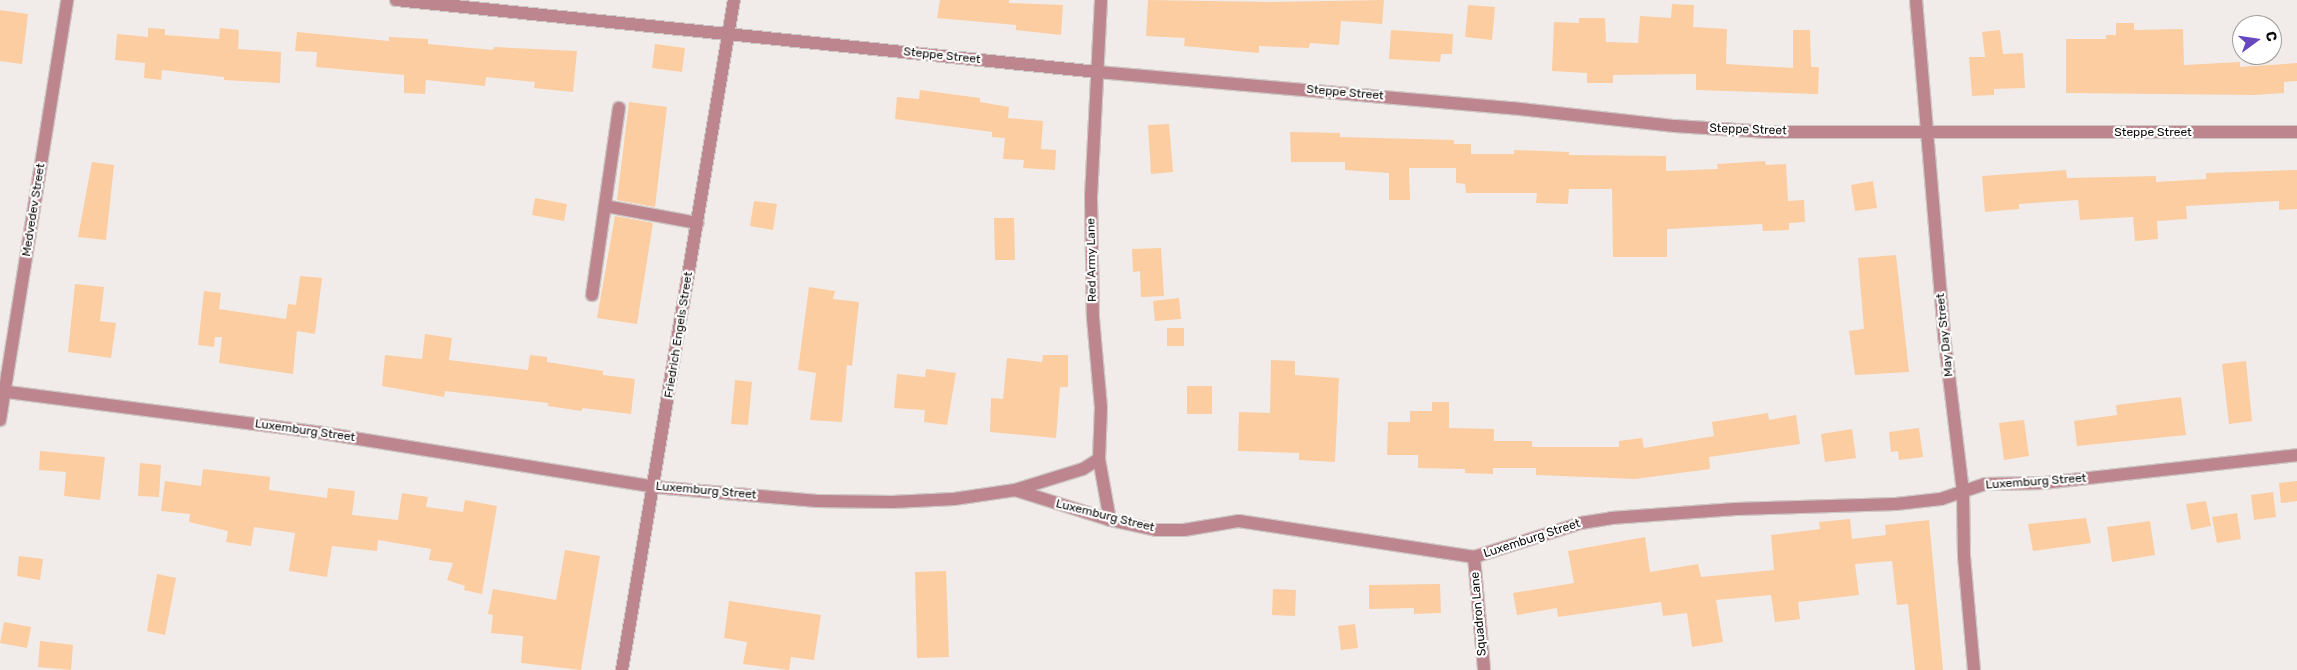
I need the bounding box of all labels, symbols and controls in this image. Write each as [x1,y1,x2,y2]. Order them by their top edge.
north arrow [2232,15,2282,65]
text: С [2262,30,2281,43]
street label: Steppe Street [903,45,981,67]
street label: Steppe Street [1306,82,1384,104]
street label: Steppe Street [1709,121,1787,139]
street label: Steppe Street [2114,126,2192,140]
street label: Medvedev Street [20,162,48,258]
street label: Red Army Lane [1084,218,1100,302]
street label: Friedrich Engels Street [662,271,696,399]
street label: May Day Street [1933,292,1957,378]
street label: Luxemburg Street [254,417,356,445]
street label: Luxemburg Street [1985,471,2087,493]
street label: Luxemburg Street [655,479,757,503]
street label: Luxemburg Street [1054,497,1156,535]
street label: Luxemburg Street [1482,517,1582,561]
street label: Squadron Lane [1468,571,1490,657]

